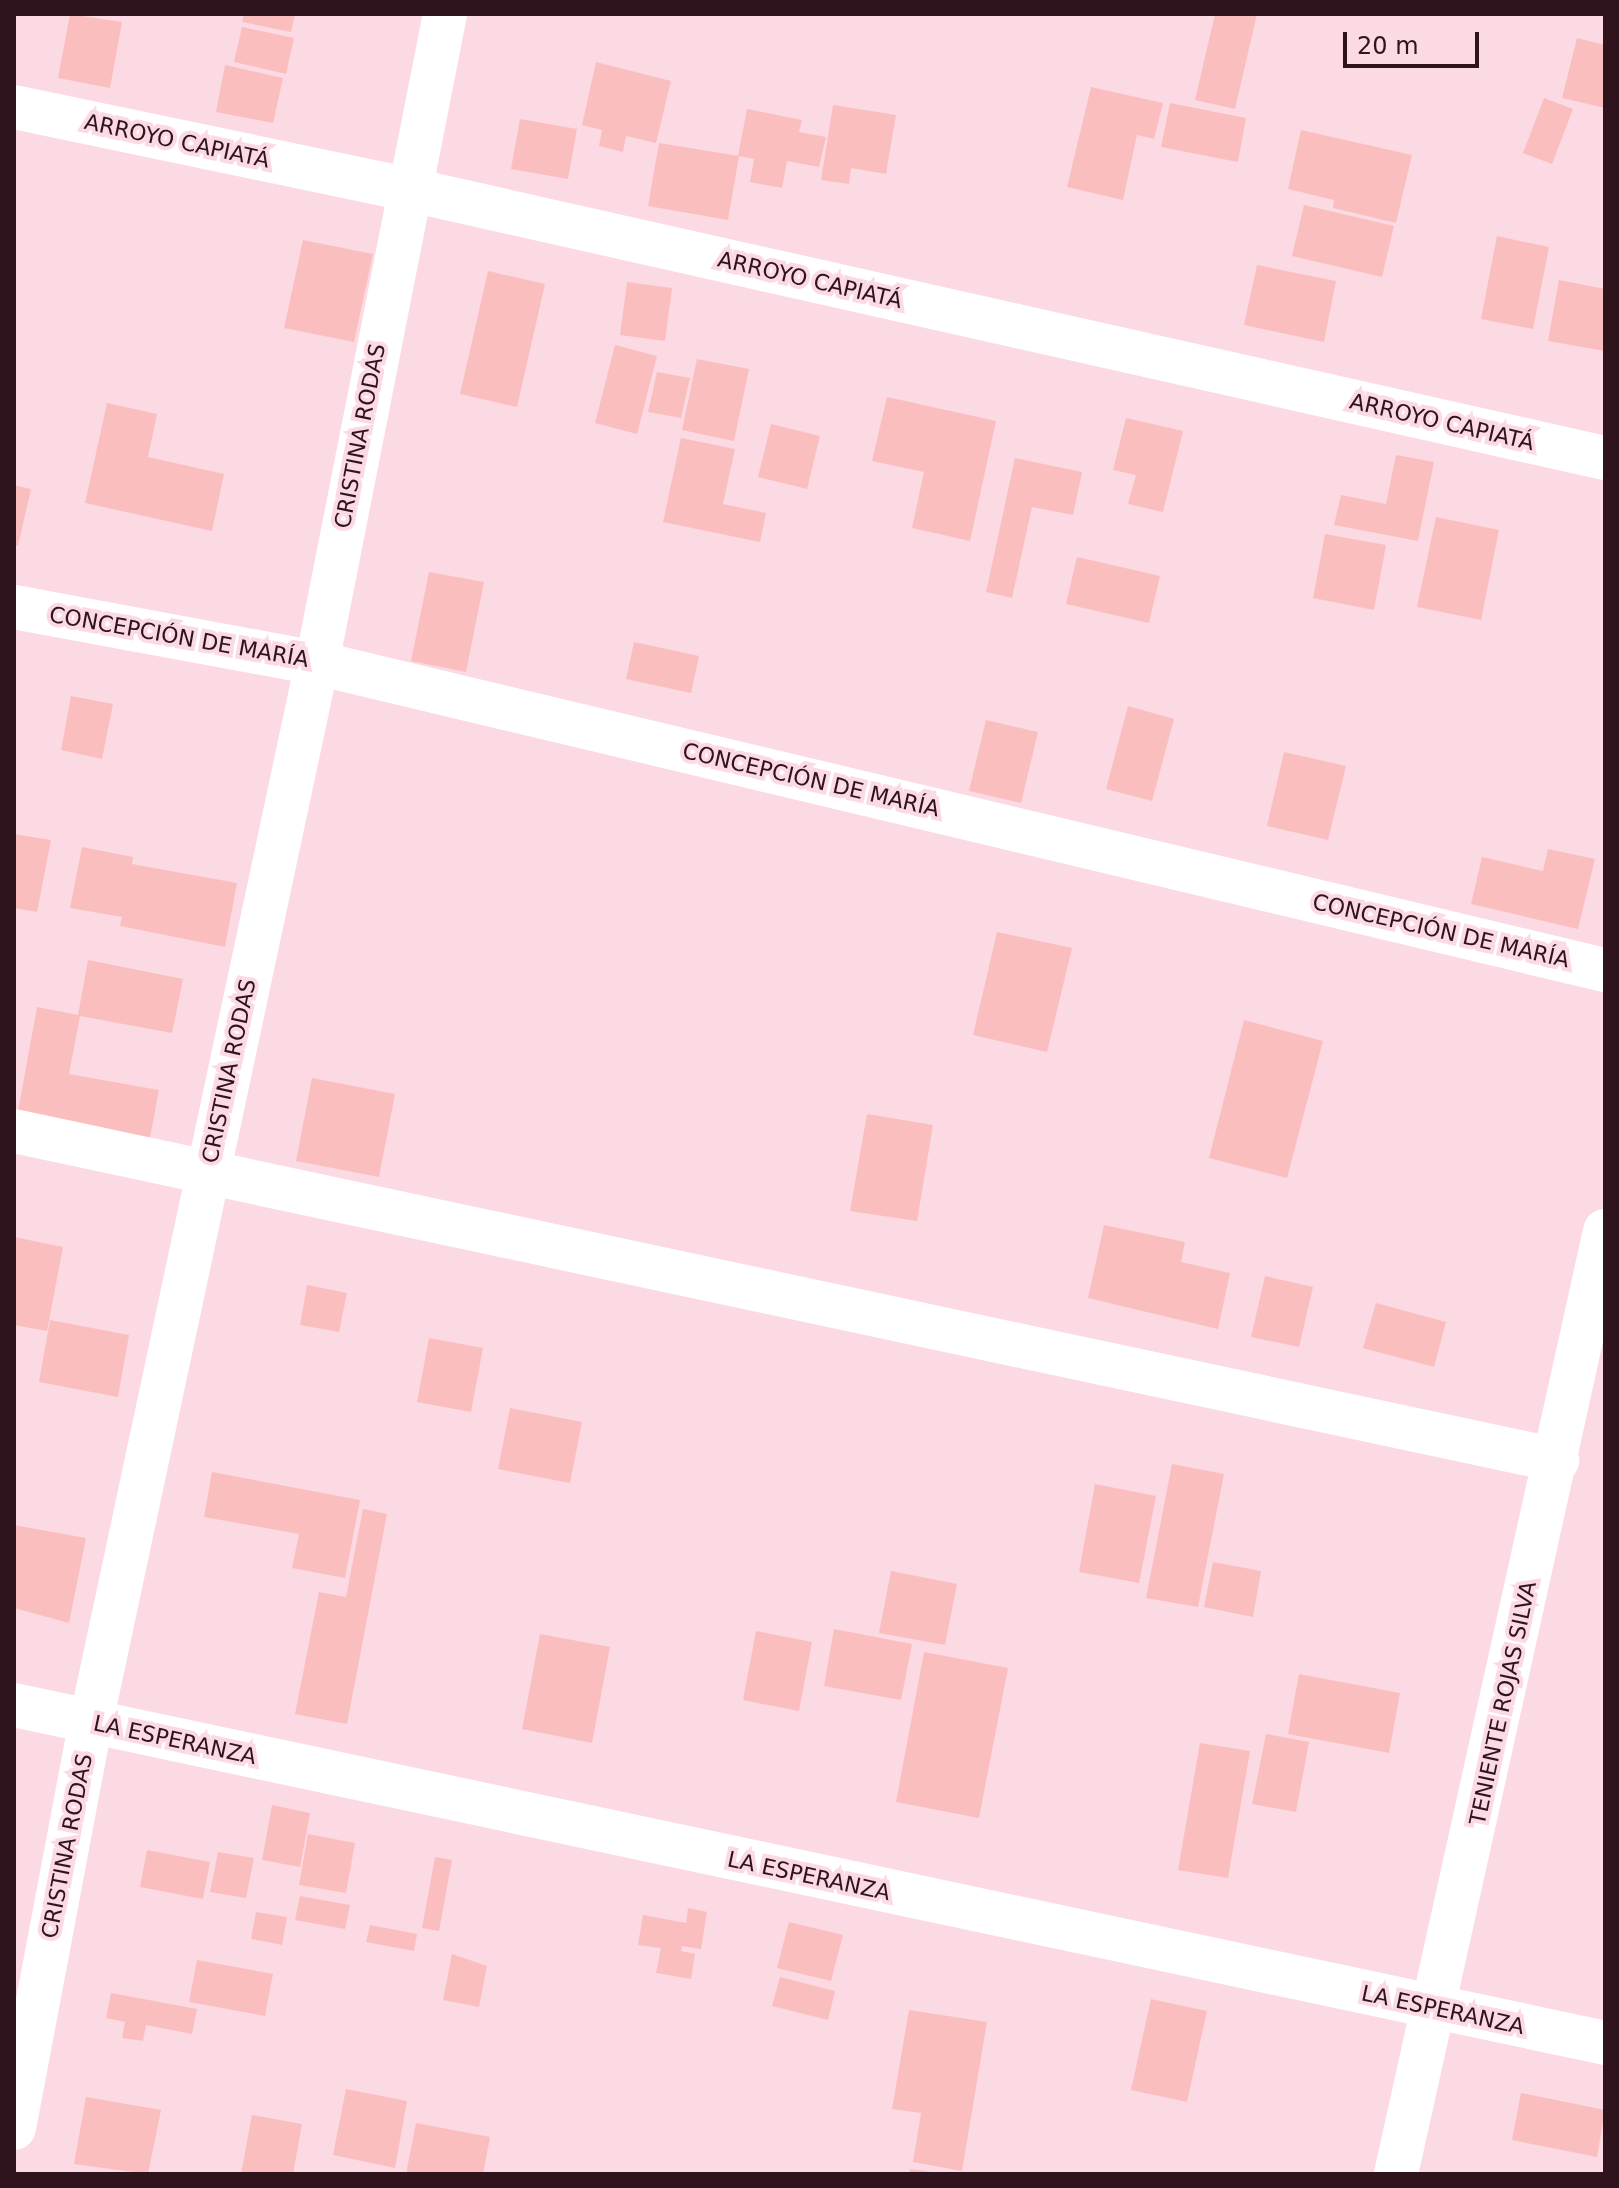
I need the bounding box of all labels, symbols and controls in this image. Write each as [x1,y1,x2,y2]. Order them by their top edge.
scale bar [1347,16,1483,66]
text: 20 m [1357,32,1419,60]
street label: ARROYO CAPIATÁ [82,108,272,174]
street label: ARROYO CAPIATÁ [715,246,905,314]
street label: CRISTINA RODAS [329,341,391,531]
street label: ARROYO CAPIATÁ [1347,388,1537,456]
street label: CONCEPCIÓN DE MARÍA [47,601,311,673]
street label: CONCEPCIÓN DE MARÍA [680,738,942,822]
street label: CONCEPCIÓN DE MARÍA [1310,889,1572,973]
street label: CRISTINA RODAS [197,976,261,1166]
street label: TENIENTE ROJAS SILVA [1464,1579,1542,1827]
street label: LA ESPERANZA [91,1710,259,1770]
street label: CRISTINA RODAS [36,1751,98,1941]
street label: LA ESPERANZA [725,1846,893,1906]
street label: LA ESPERANZA [1359,1980,1527,2040]

